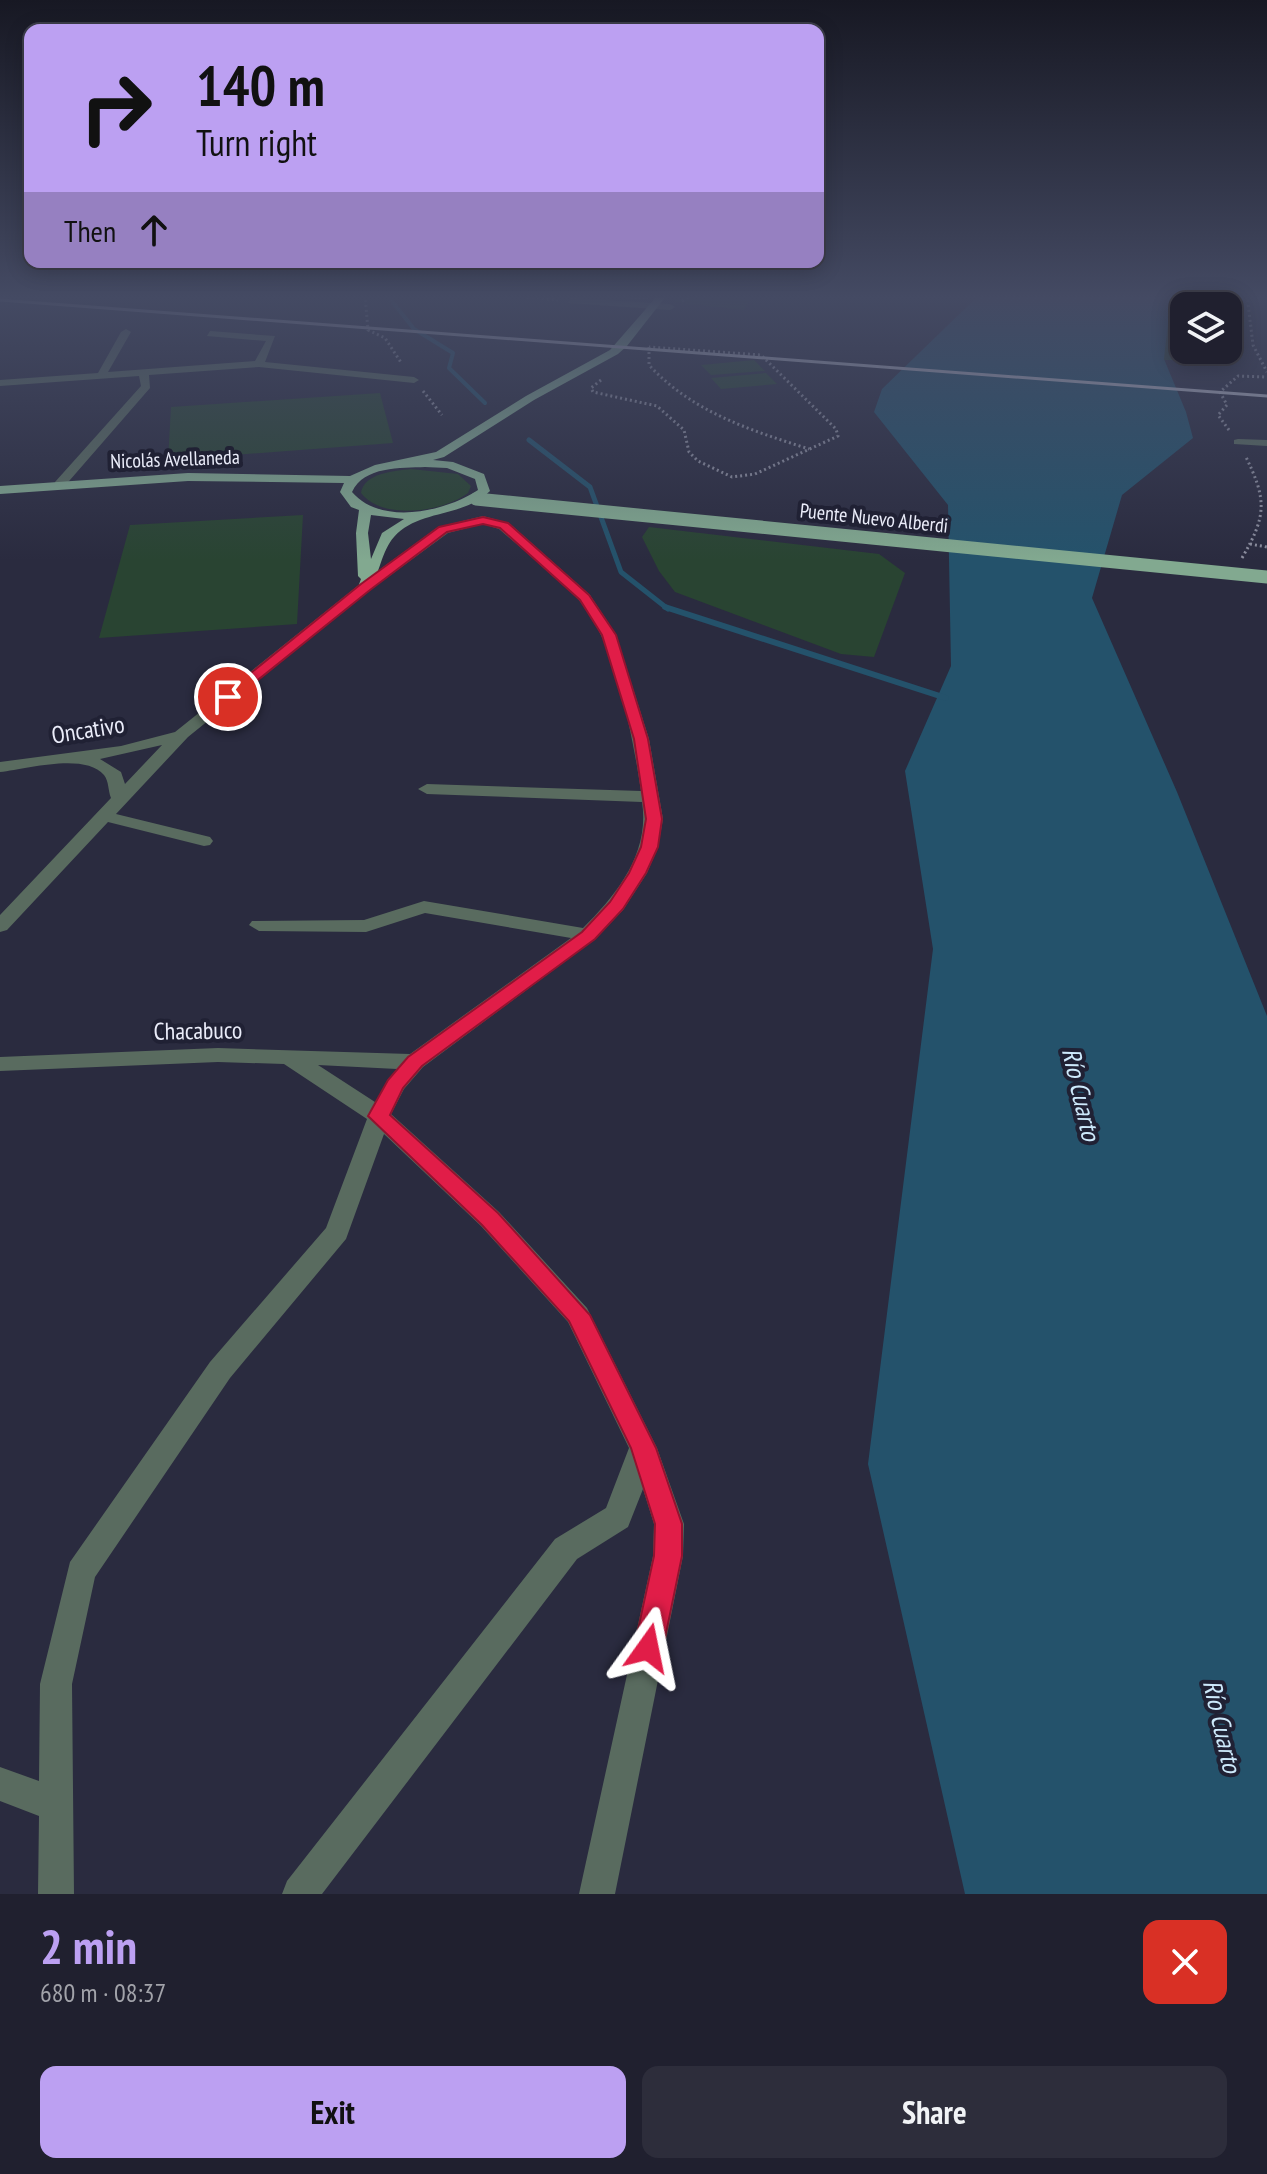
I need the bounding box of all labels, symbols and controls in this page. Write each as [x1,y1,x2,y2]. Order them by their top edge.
text: 140 m [196,49,325,121]
icon: right [64,56,168,160]
text: Turn right [196,119,317,166]
icon: ahead [132,208,176,252]
text: Then [64,211,116,250]
map controls [1170,292,1242,364]
button: layers [1170,292,1242,364]
street label: Nicolás Avellaneda [110,444,240,474]
street label: Puente Nuevo Alberdi [799,497,949,539]
pin [194,663,262,731]
icon: arrive [206,675,250,719]
street label: Oncativo [49,708,127,751]
street label: Chacabuco [153,1014,243,1047]
water label: Río Cuarto [1055,1044,1109,1145]
position arrow [606,1606,690,1690]
water label: Río Cuarto [1196,1676,1250,1777]
text: 2 min [40,1915,137,1977]
button: close [1143,1920,1227,2004]
text: 680 m · 08:37 [40,1976,166,2009]
button: Exit [40,2066,626,2158]
button: Share [642,2066,1227,2158]

